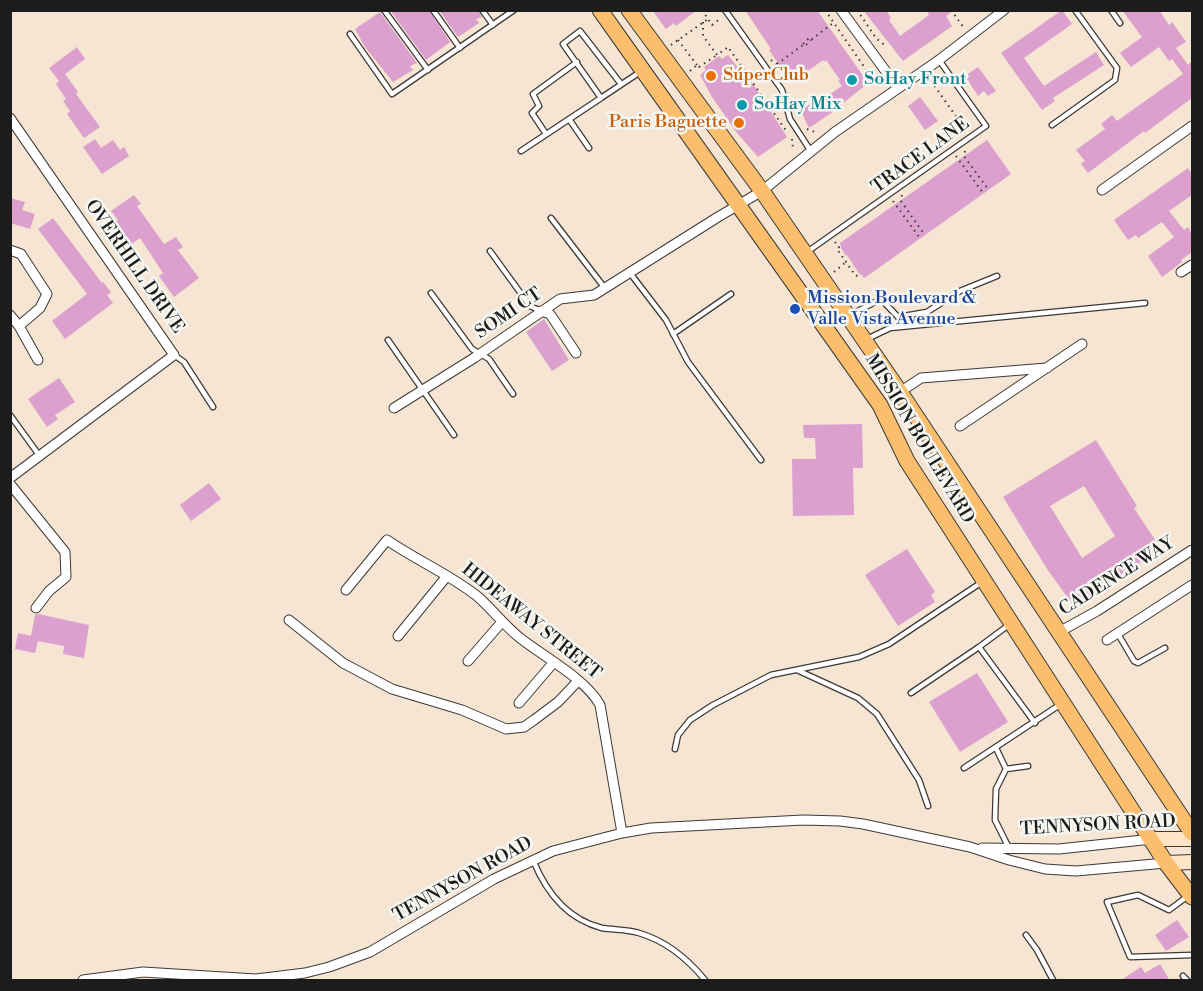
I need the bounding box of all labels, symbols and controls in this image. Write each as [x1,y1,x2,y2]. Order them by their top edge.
place label: SúperClub [723,65,809,87]
marker: SúperClub [704,69,718,83]
place label: SoHay Front [864,69,967,91]
marker: SoHay Front [845,73,859,87]
place label: SoHay Mix [754,94,841,116]
marker: SoHay Mix [735,98,749,112]
place label: Paris Baguette [609,112,727,134]
street label: TRACE LANE [868,113,974,199]
marker: Paris Baguette [732,116,746,130]
street label: OVERHILL DRIVE [80,196,188,338]
street label: SOMI CT [471,284,547,344]
place label: Mission Boulevard & Valle Vista Avenue [807,288,976,330]
marker: Mission Boulevard & Valle Vista Avenue [788,302,802,316]
street label: MISSION BOULEVARD [860,350,978,528]
street label: CADENCE WAY [1055,533,1179,621]
street label: HIDEAWAY STREET [457,559,605,685]
street label: TENNYSON ROAD [1020,811,1176,841]
street label: TENNYSON ROAD [390,833,536,927]

